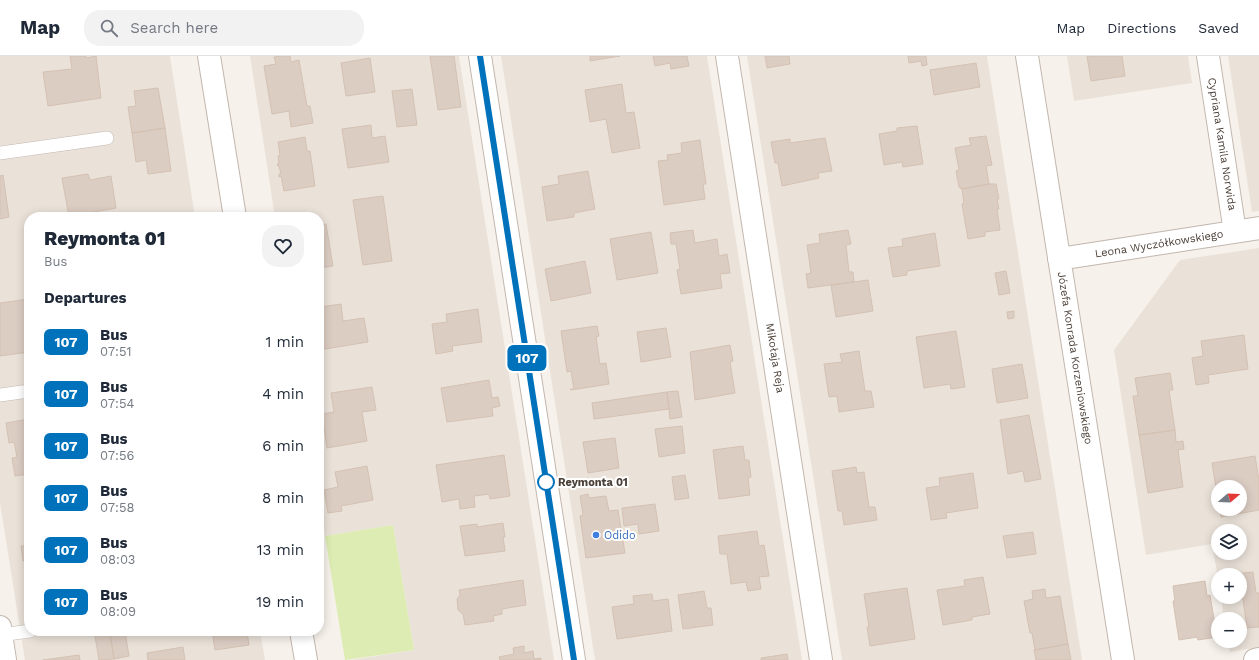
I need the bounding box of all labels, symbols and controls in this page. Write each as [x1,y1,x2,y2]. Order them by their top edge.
search box [84,10,364,46]
text: Map [20,16,60,39]
icon: search [98,17,120,39]
text: Search here [130,19,218,37]
text: Map [1057,20,1085,36]
text: Directions [1107,20,1176,36]
text: Saved [1198,20,1239,36]
street label: Cypriana Kamila Norwida [1205,77,1239,211]
button: heart [262,225,304,267]
text: Reymonta 01 [44,227,165,250]
street label: Leona Wyczółkowskiego [1094,227,1224,261]
text: Bus [44,254,67,269]
street label: Józefa Konrada Korzeniowskiego [1055,271,1095,445]
text: Departures [44,289,127,307]
street label: Mikołaja Reja [763,322,787,394]
text: Bus [100,326,128,344]
text: 1 min [265,333,304,351]
text: 107 [54,334,78,350]
text: 07:51 [100,344,132,359]
line badge: 107 [504,345,550,371]
text: 107 [515,350,539,366]
text: Bus [100,378,128,396]
text: 4 min [262,385,304,403]
text: 107 [54,386,78,402]
text: 07:54 [100,396,134,411]
text: Bus [100,430,128,448]
text: 6 min [262,437,304,455]
text: 107 [54,438,78,454]
text: 07:56 [100,448,134,463]
marker: Reymonta 01 [537,473,555,491]
place label: Reymonta 01 [558,476,628,489]
north arrow [1211,480,1247,516]
map controls [1211,480,1247,648]
text: Bus [100,482,128,500]
text: 8 min [262,489,304,507]
text: 107 [54,490,78,506]
text: 07:58 [100,500,135,515]
button: layers [1211,524,1247,560]
place label: Odido [604,529,636,542]
marker: Odido [591,530,601,540]
text: Bus [100,534,128,552]
text: 13 min [257,541,304,559]
text: 107 [54,542,78,558]
text: 08:03 [100,552,135,567]
button: + [1211,568,1247,604]
text: Bus [100,586,128,604]
text: 19 min [256,593,304,611]
text: 107 [54,594,78,610]
text: 08:09 [100,604,136,619]
button: − [1211,612,1247,648]

